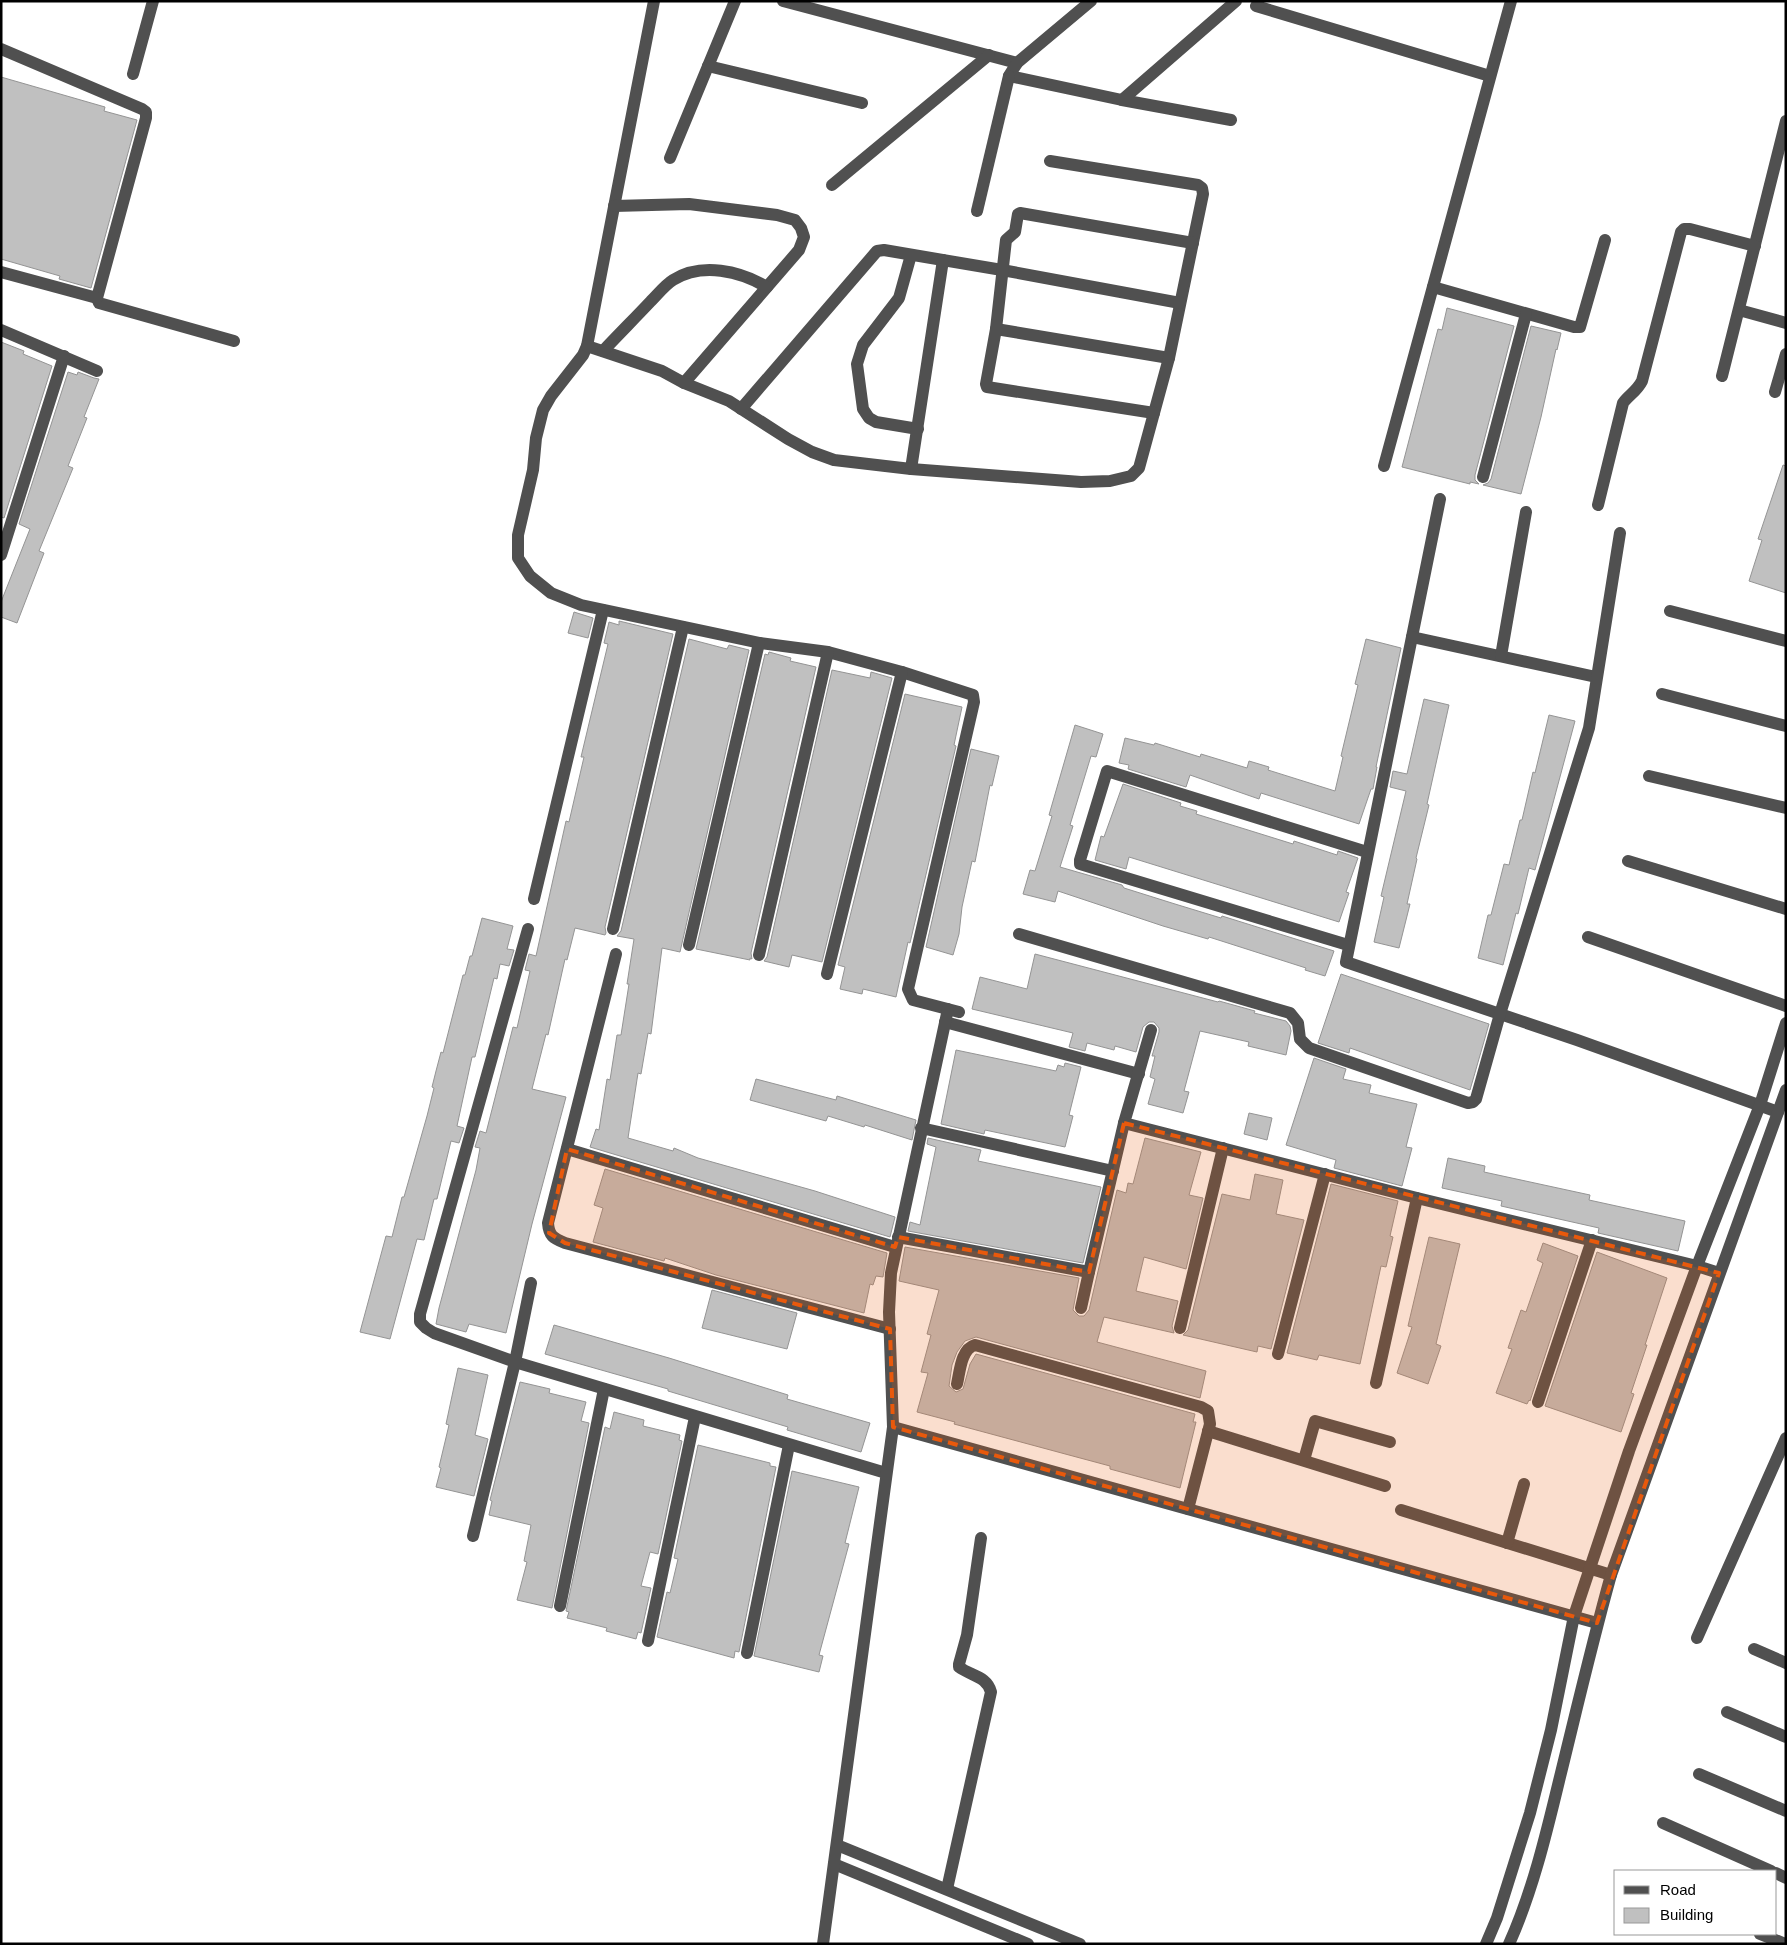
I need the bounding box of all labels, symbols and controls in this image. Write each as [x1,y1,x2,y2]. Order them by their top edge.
legend [1614,1870,1777,1935]
text: Road [1660,1881,1696,1898]
text: Building [1660,1906,1713,1923]

